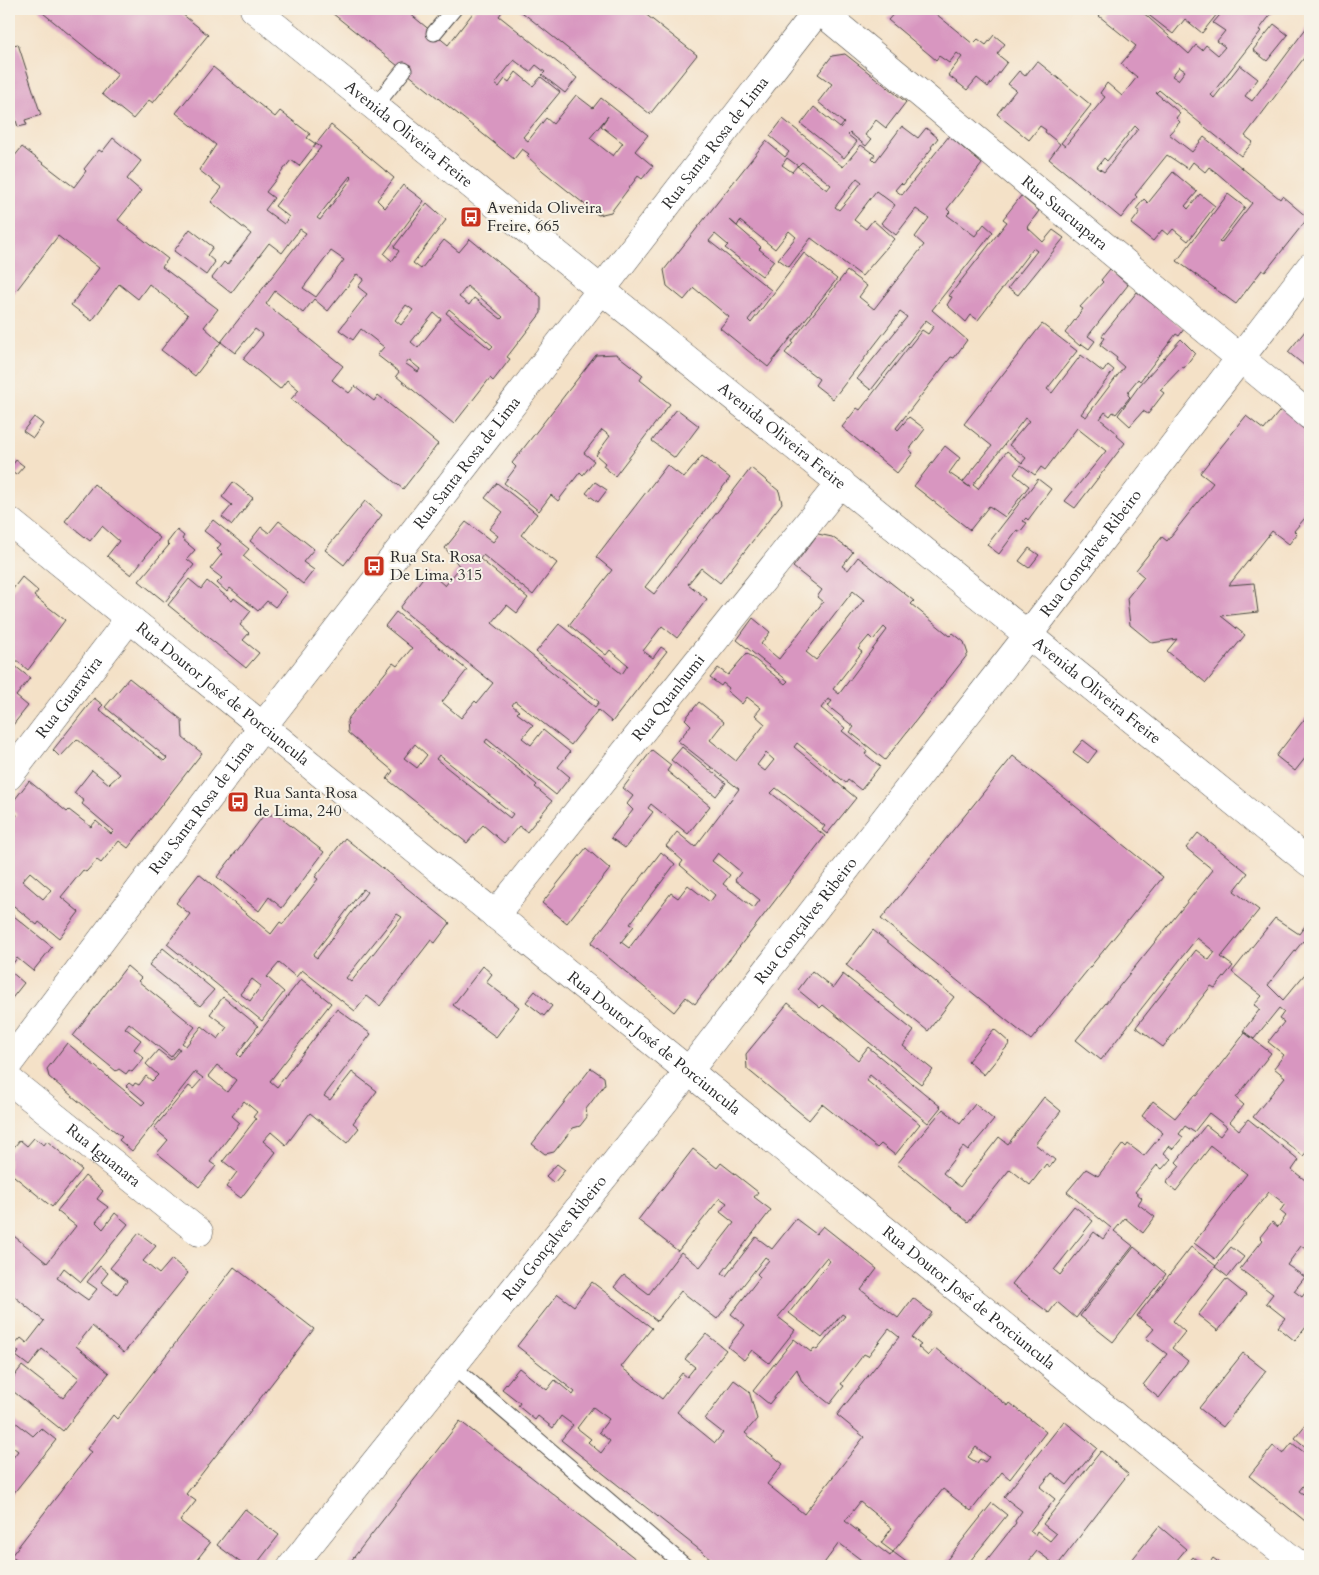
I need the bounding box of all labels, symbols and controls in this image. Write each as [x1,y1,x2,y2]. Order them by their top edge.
street label: Rua Santa Rosa de Lima [657,72,774,214]
street label: Avenida Oliveira Freire [340,76,478,193]
street label: Rua Suacuapara [1017,171,1112,255]
place label: Avenida Oliveira Freire, 665 [487,197,602,237]
bus stop icon: Avenida Oliveira Freire, 665 [459,205,483,229]
street label: Avenida Oliveira Freire [713,377,851,495]
street label: Rua Santa Rosa de Lima [409,392,526,534]
street label: Rua Gonçalves Ribeiro [1035,485,1147,622]
place label: Rua Sta. Rosa De Lima, 315 [390,546,482,586]
bus stop icon: Rua Sta. Rosa De Lima, 315 [362,554,386,578]
street label: Rua Doutor José de Porciuncula [131,617,314,771]
street label: Avenida Oliveira Freire [1028,632,1166,749]
street label: Rua Quanhumi [627,649,710,746]
street label: Rua Guaravira [31,652,108,743]
street label: Rua Santa Rosa de Lima [144,736,259,879]
place label: Rua Santa Rosa de Lima, 240 [254,782,357,822]
bus stop icon: Rua Santa Rosa de Lima, 240 [226,790,250,814]
street label: Rua Gonçalves Ribeiro [749,852,862,989]
street label: Rua Doutor José de Porciuncula [563,966,746,1120]
street label: Rua Iguanara [61,1119,146,1192]
street label: Rua Gonçalves Ribeiro [498,1171,612,1306]
street label: Rua Doutor José de Porciuncula [878,1221,1060,1375]

